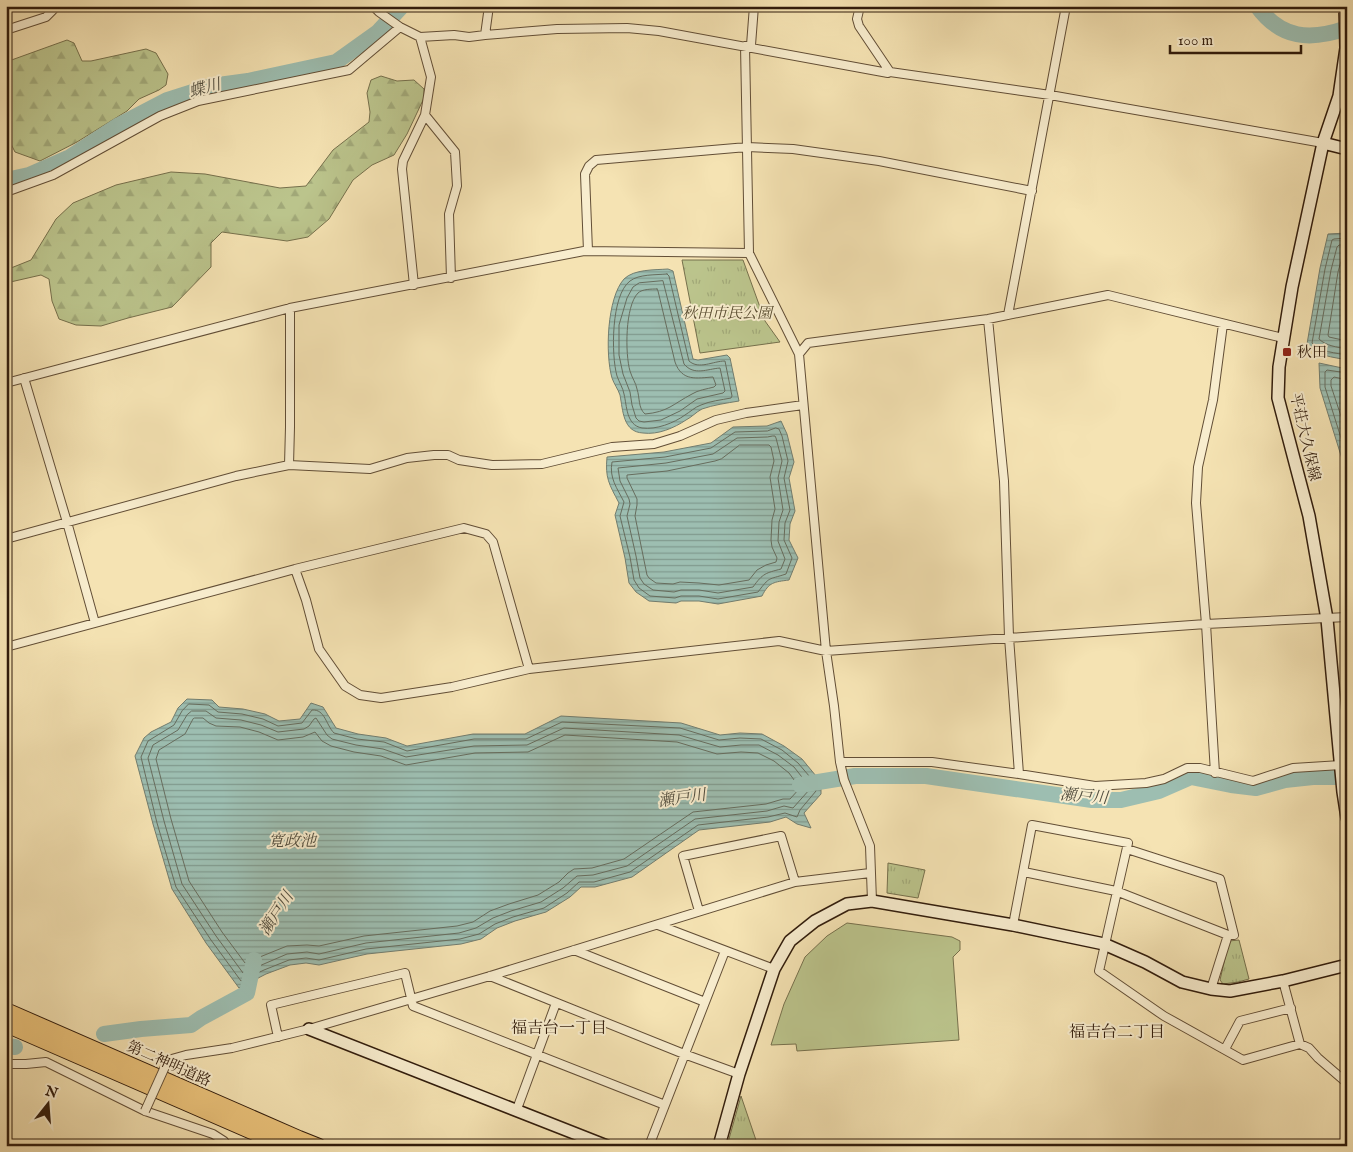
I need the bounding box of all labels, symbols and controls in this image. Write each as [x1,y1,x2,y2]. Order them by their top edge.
scale bar [1170,22,1302,54]
text: 100 m [1178,31,1214,50]
water label: 蝶川 [187,75,225,103]
park label: 秋田市民公園 [682,304,775,323]
place label: 秋田 [1297,343,1327,362]
marker: 秋田 [1281,346,1293,358]
street label: 平荘大久保線 [1286,391,1324,483]
water label: 瀬戸川 [657,785,709,812]
water label: 瀬戸川 [1059,785,1111,809]
water label: 寛政池 [268,832,318,852]
water label: 瀬戸川 [256,887,300,940]
district label: 福吉台一丁目 [511,1019,607,1039]
district label: 福吉台二丁目 [1069,1023,1165,1043]
street label: 第二神明道路 [124,1037,214,1091]
north arrow [22,1080,72,1130]
text: N [42,1082,60,1103]

